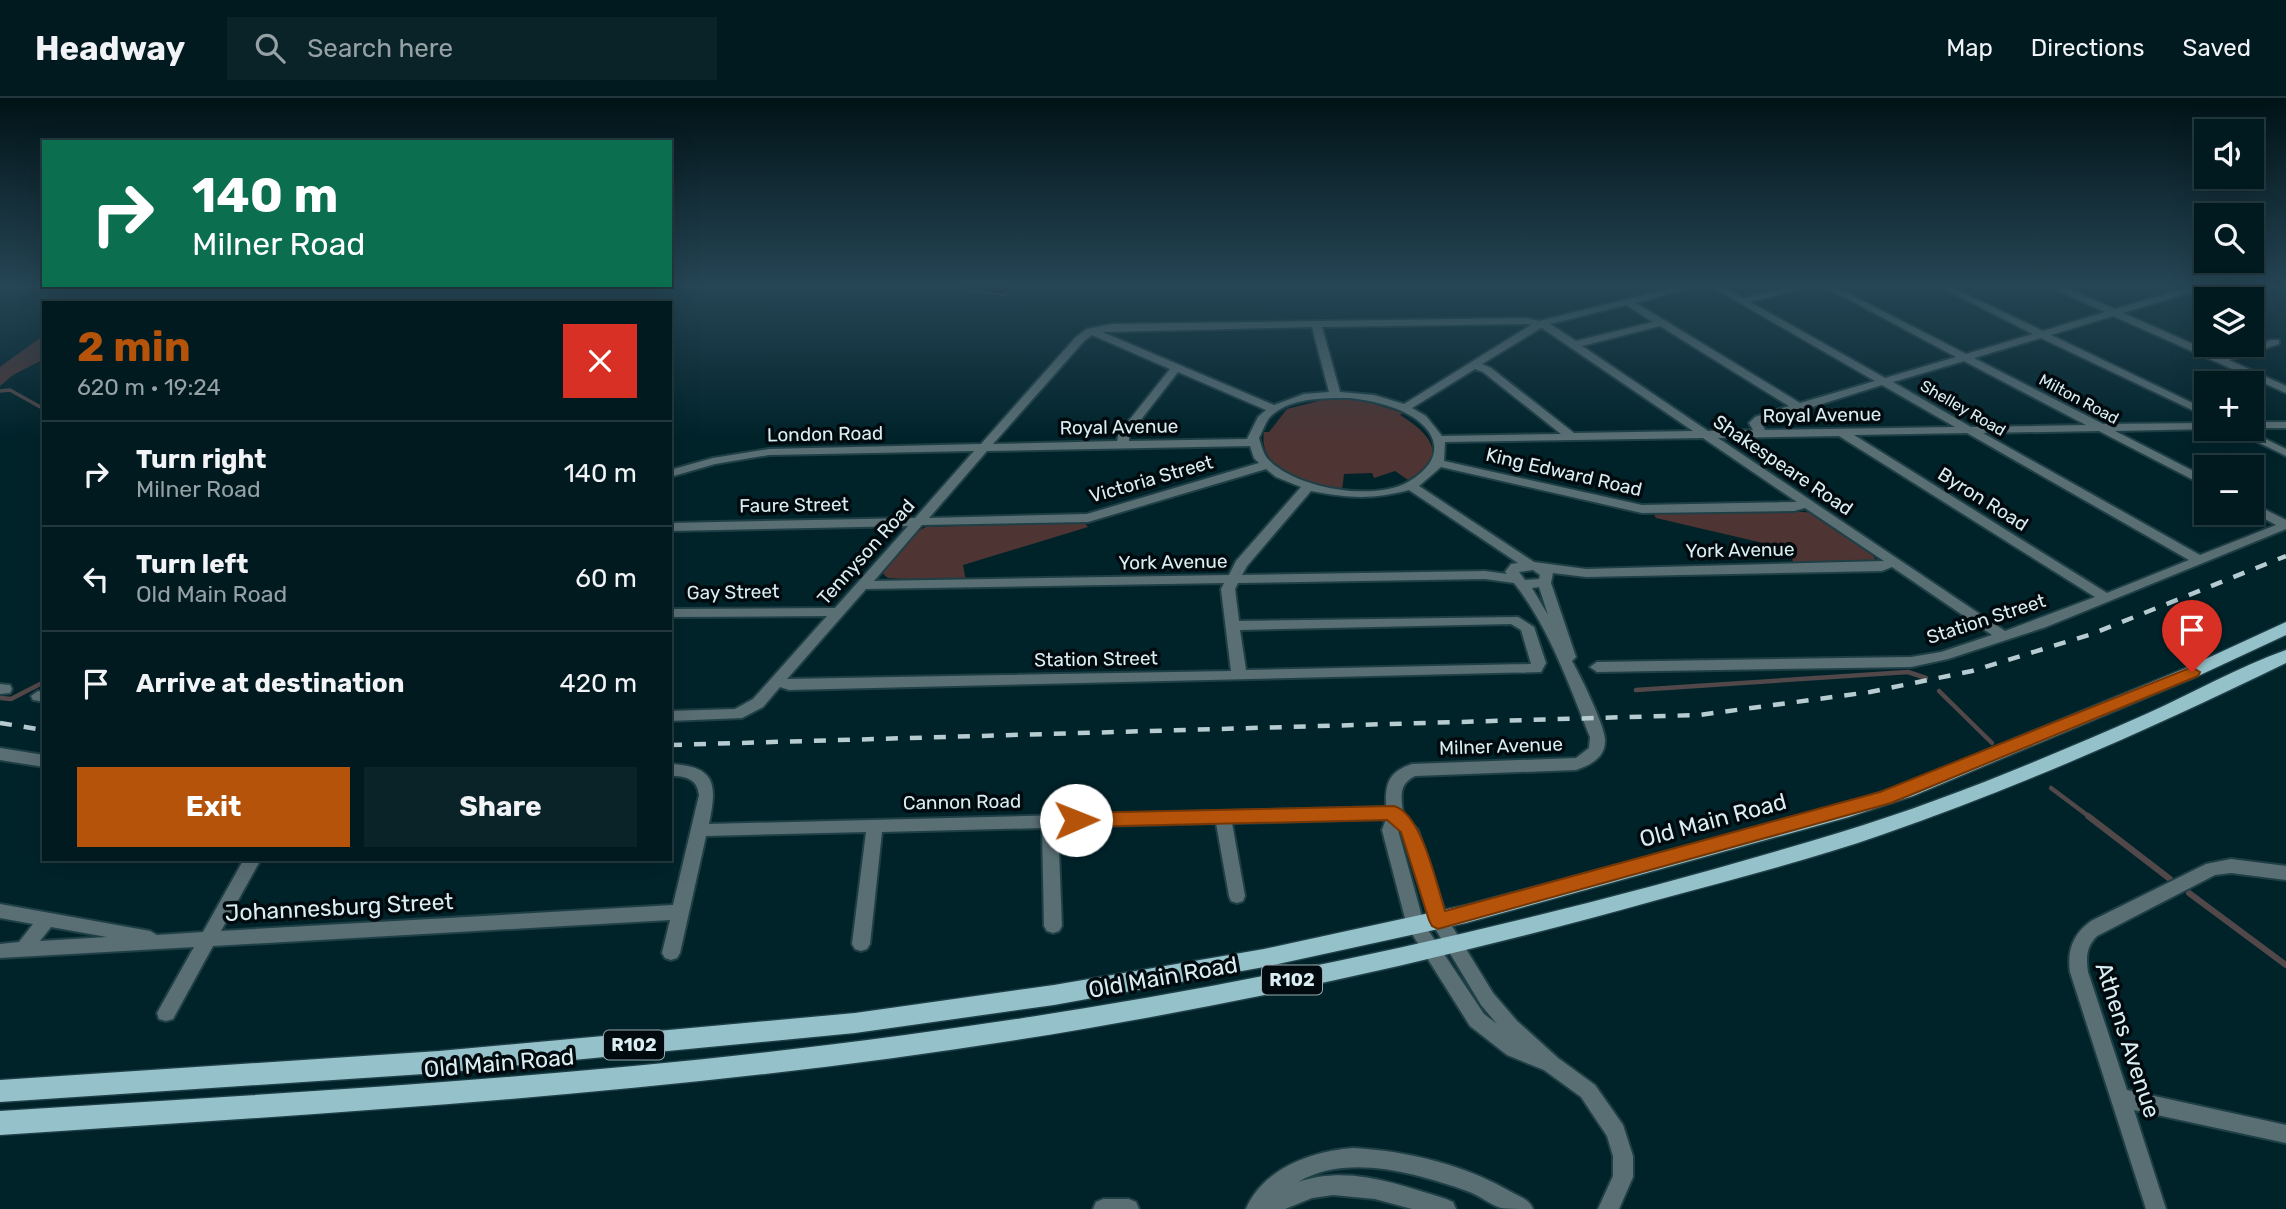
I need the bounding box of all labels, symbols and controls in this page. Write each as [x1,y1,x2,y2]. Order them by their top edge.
search box [227,17,717,80]
text: Headway [35,29,185,68]
icon: search [251,29,289,67]
text: Search here [307,33,453,64]
text: Map [1946,34,1993,62]
text: Directions [2031,34,2144,62]
text: Saved [2182,34,2251,62]
map controls [2194,119,2264,525]
button: sound [2194,119,2264,189]
text: 140 m [192,166,338,224]
icon: right [77,168,168,259]
button: search [2194,203,2264,273]
text: Milner Road [192,225,365,263]
button: layers [2194,287,2264,357]
text: 2 min [77,322,191,372]
button: close [563,324,637,398]
street label: Milton Road [2036,370,2122,428]
button: + [2194,371,2264,441]
text: 620 m · 19:24 [77,373,221,401]
street label: Shelley Road [1917,376,2009,440]
street label: Royal Avenue [1762,402,1882,428]
street label: Shakespeare Road [1709,410,1857,520]
street label: Royal Avenue [1059,414,1179,440]
street label: London Road [767,421,883,447]
street label: King Edward Road [1484,443,1644,501]
text: Turn right [136,444,266,475]
street label: Victoria Street [1086,450,1216,508]
icon: right [77,455,115,493]
button: − [2194,455,2264,525]
text: 140 m [564,458,637,489]
street label: Byron Road [1934,462,2032,536]
text: Milner Road [136,475,261,503]
street label: Faure Street [739,493,850,517]
street label: Tennyson Road [812,494,920,610]
street label: York Avenue [1685,538,1795,562]
text: Turn left [136,549,248,580]
street label: York Avenue [1118,550,1228,574]
icon: left [77,560,115,598]
text: 60 m [575,563,637,594]
text: Old Main Road [136,580,287,608]
street label: Gay Street [686,580,780,604]
street label: Station Street [1924,589,2049,649]
pin [2162,600,2222,672]
icon: arrive [2173,611,2211,649]
street label: Station Street [1034,646,1159,672]
icon: arrive [77,665,115,703]
text: Arrive at destination [136,668,404,699]
text: 420 m [560,668,637,699]
street label: Milner Avenue [1439,732,1563,760]
button: Exit [77,767,350,847]
button: Share [364,767,637,847]
position arrow [1039,783,1113,857]
street label: Old Main Road [1636,787,1790,853]
street label: Cannon Road [903,789,1021,815]
street label: Johannesburg Street [224,887,454,927]
street label: Old Main Road [1086,950,1240,1004]
street label: Athens Avenue [2090,959,2166,1121]
road number: R102 [1262,966,1322,995]
road number: R102 [604,1030,664,1060]
street label: Old Main Road [423,1042,575,1084]

